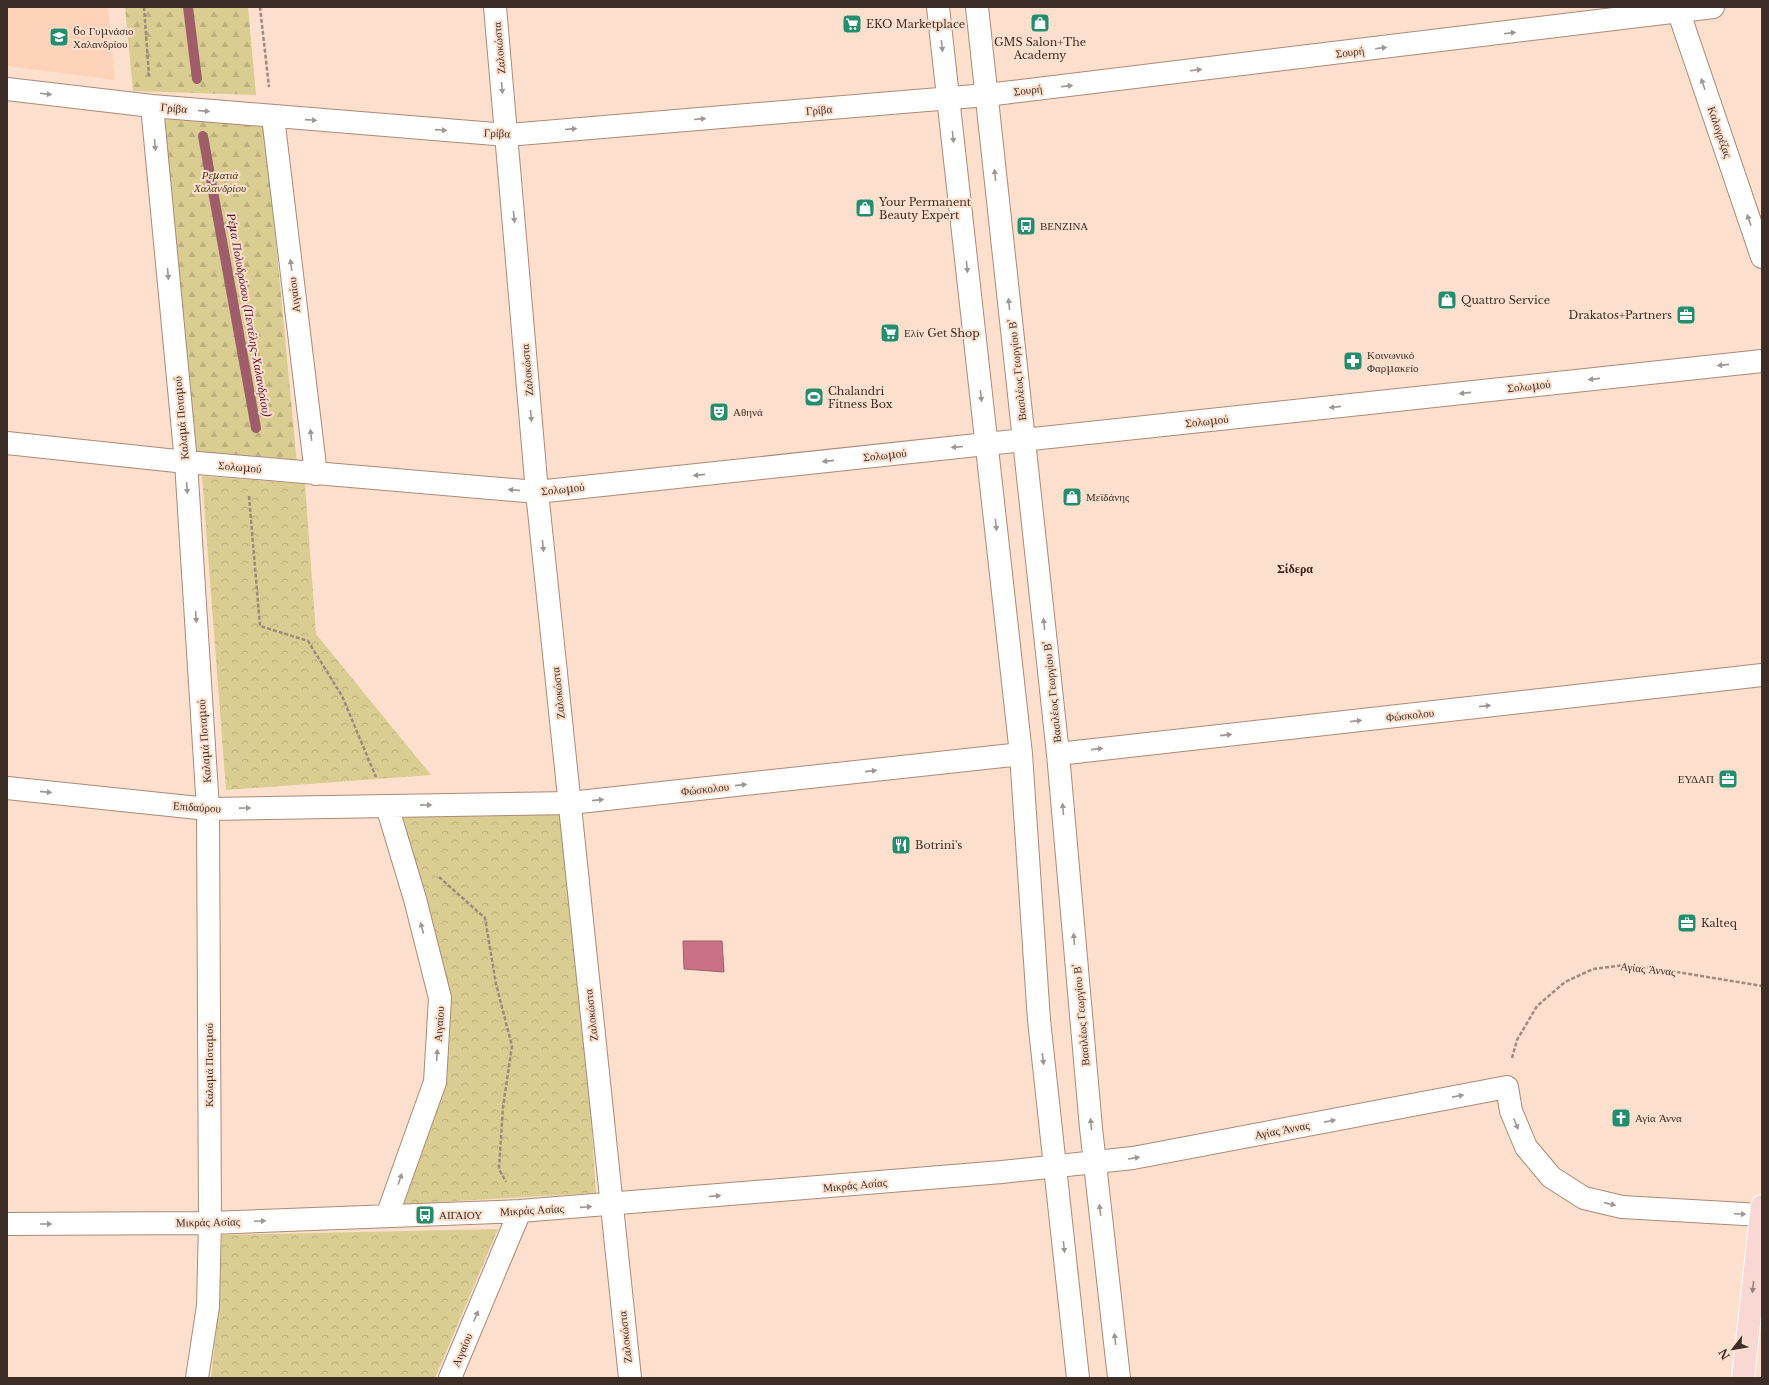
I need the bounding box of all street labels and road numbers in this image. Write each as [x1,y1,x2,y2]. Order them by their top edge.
street label: Ζαλοκώστα [490,21,508,75]
street label: Σουρή [1335,43,1365,61]
street label: Σουρή [1013,81,1043,99]
street label: Γρίβα [160,100,188,116]
street label: Γρίβα [805,102,833,118]
street label: Καλογρέζας [1705,104,1736,160]
street label: Γρίβα [484,126,511,140]
street label: Αιγαίου [285,276,303,313]
street label: Βασιλέως Γεωργίου Β' [1005,319,1029,421]
street label: Ζαλοκώστα [518,343,536,397]
street label: Καλαμά Ποταμού [170,375,192,460]
street label: Σολωμού [1507,377,1552,395]
street label: Σολωμού [1185,412,1230,430]
street label: Σολωμού [863,446,908,464]
street label: Σολωμού [218,458,263,476]
street label: Σολωμού [541,480,586,498]
street label: Βασιλέως Γεωργίου Β' [1040,641,1064,743]
street label: Ζαλοκώστα [548,666,568,720]
street label: Καλαμά Ποταμού [194,698,214,783]
street label: Φώσκολου [1385,705,1435,724]
street label: Φώσκολου [680,779,730,798]
street label: Επιδαύρου [173,798,222,816]
street label: Αγίας Άννας [1620,959,1677,979]
street label: Βασιλέως Γεωργίου Β' [1070,964,1092,1066]
street label: Ζαλοκώστα [581,988,601,1042]
street label: Αιγαίου [431,1005,447,1042]
street label: Καλαμά Ποταμού [202,1023,216,1107]
street label: Αγίας Άννας [1253,1118,1311,1142]
street label: Μικράς Ασίας [823,1175,888,1195]
street label: Μικράς Ασίας [500,1201,565,1219]
street label: Μικράς Ασίας [176,1214,241,1230]
street label: Ζαλοκώστα [615,1310,635,1364]
street label: Αιγαίου [449,1330,476,1369]

